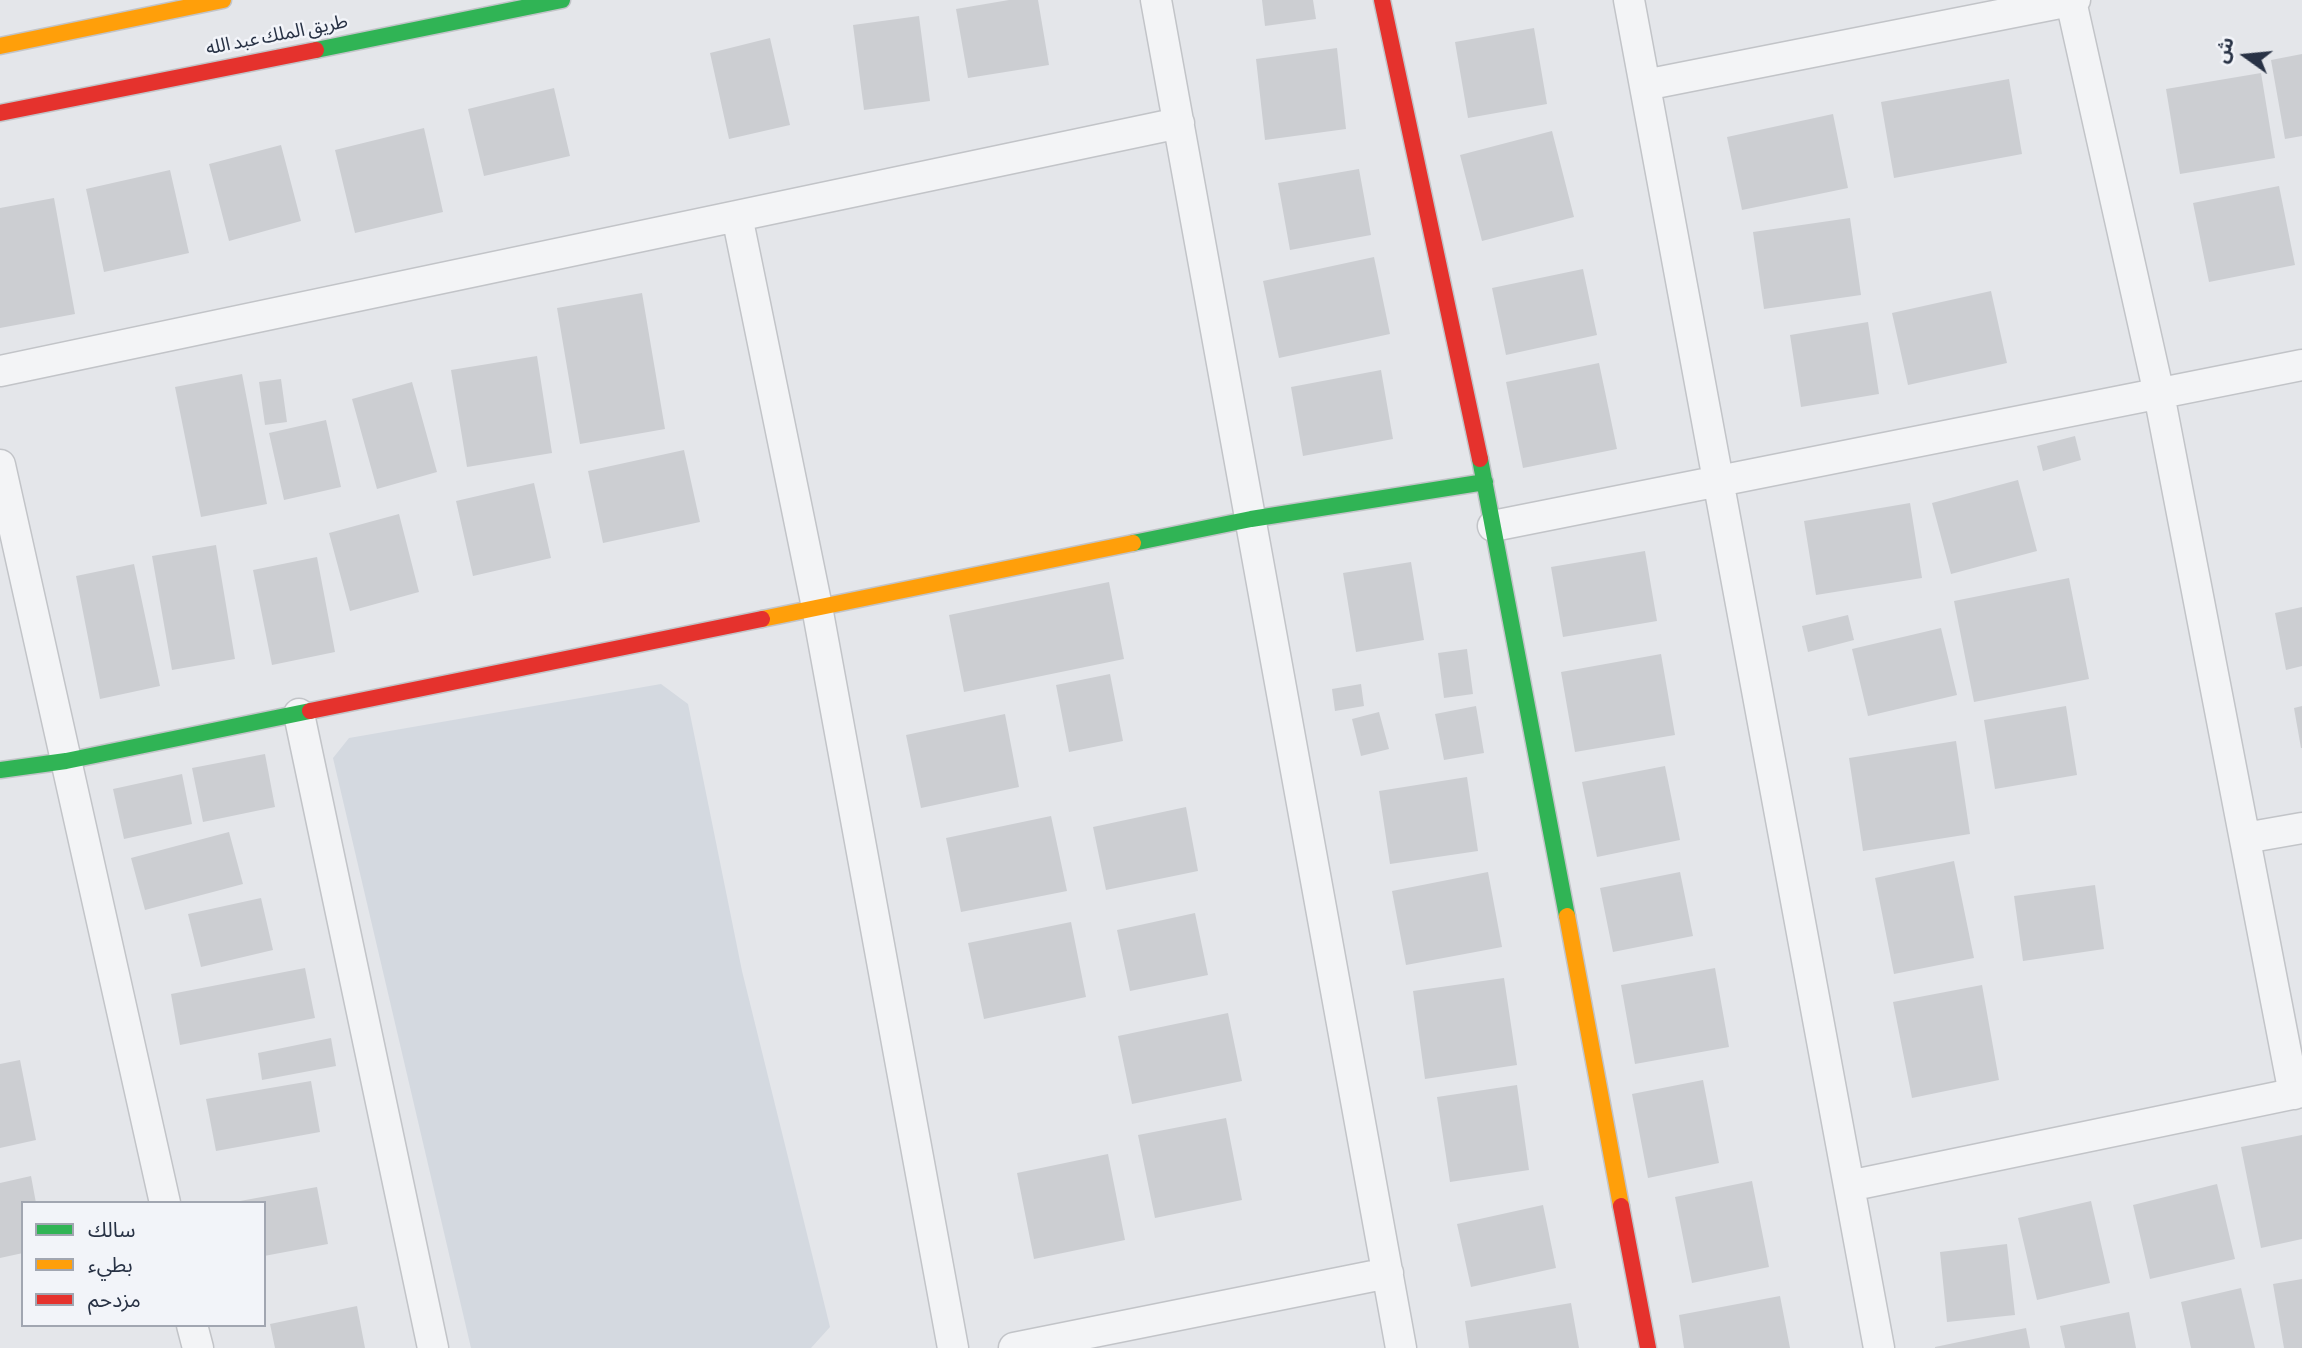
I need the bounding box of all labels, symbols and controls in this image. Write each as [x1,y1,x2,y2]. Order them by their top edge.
street label: طريق الملك عبد الله [204,11,350,61]
north arrow [2211,21,2281,91]
text: ش [2211,35,2240,66]
legend [21,1201,266,1327]
text: سالك [88,1218,135,1243]
text: بطيء [88,1253,133,1278]
text: مزدحم [88,1288,141,1313]

